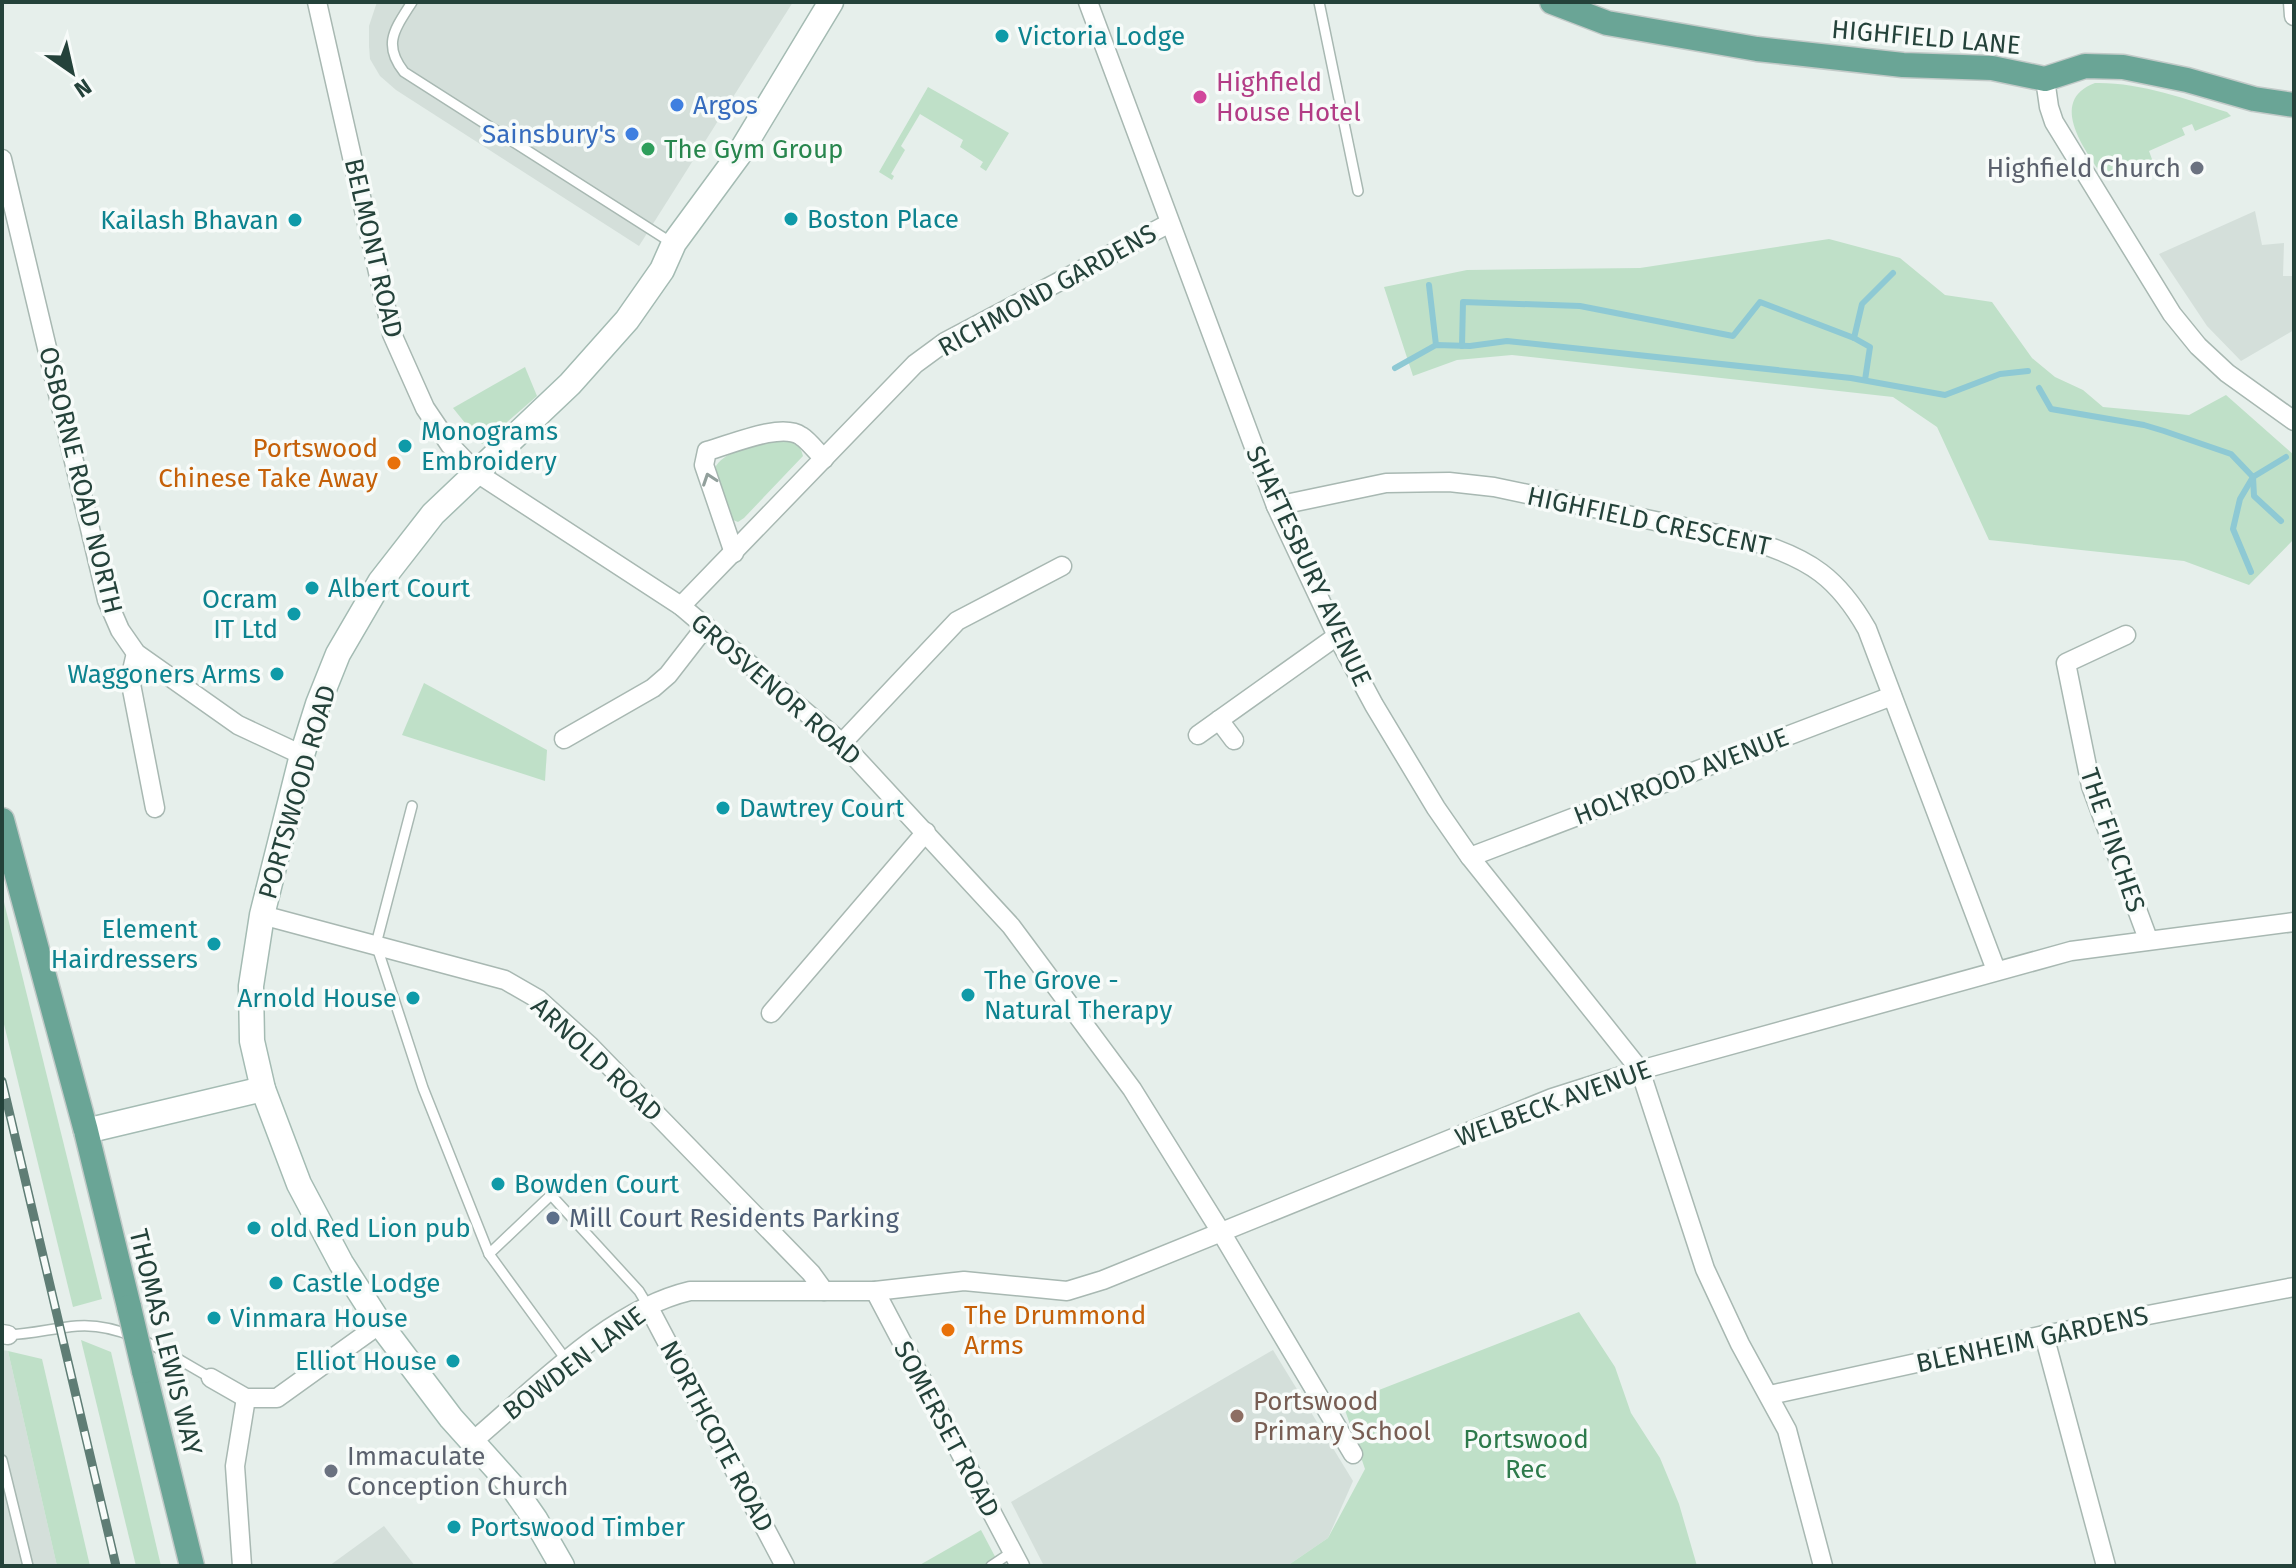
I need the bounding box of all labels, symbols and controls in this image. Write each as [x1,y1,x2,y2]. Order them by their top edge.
street label: HIGHFIELD LANE [1830,14,2022,61]
place label: Victoria Lodge [1018,21,1185,52]
marker: Victoria Lodge [993,27,1011,45]
north arrow [32,32,112,112]
place label: Highfield House Hotel [1216,67,1361,128]
text: N [69,73,97,103]
marker: Highfield House Hotel [1191,88,1209,106]
place label: Argos [693,90,758,121]
marker: Argos [668,96,686,114]
place label: Sainsbury's [482,119,616,150]
marker: Sainsbury's [623,125,641,143]
place label: The Gym Group [664,134,844,165]
marker: The Gym Group [639,140,657,158]
place label: Highfield Church [1987,153,2181,184]
street label: BELMONT ROAD [338,155,409,341]
marker: Highfield Church [2188,159,2206,177]
place label: Boston Place [807,204,959,235]
place label: Kailash Bhavan [100,205,279,236]
marker: Boston Place [782,210,800,228]
marker: Kailash Bhavan [286,211,304,229]
street label: RICHMOND GARDENS [933,218,1162,363]
street label: OSBORNE ROAD NORTH [32,343,129,617]
place label: Monograms Embroidery [421,416,558,477]
place label: Portswood Chinese Take Away [158,433,378,494]
marker: Monograms Embroidery [396,437,414,455]
street label: SHAFTESBURY AVENUE [1239,441,1378,691]
marker: Portswood Chinese Take Away [385,454,403,472]
one-way arrow [702,473,718,487]
street label: HIGHFIELD CRESCENT [1524,481,1774,563]
place label: Albert Court [328,573,471,604]
marker: Albert Court [303,579,321,597]
place label: Ocram IT Ltd [202,584,278,645]
marker: Ocram IT Ltd [285,605,303,623]
street label: GROSVENOR ROAD [684,607,867,772]
place label: Waggoners Arms [67,659,261,690]
marker: Waggoners Arms [268,665,286,683]
street label: PORTSWOOD ROAD [252,682,343,903]
street label: HOLYROOD AVENUE [1569,721,1793,832]
street label: THE FINCHES [2073,764,2152,916]
place label: Dawtrey Court [739,793,905,824]
marker: Dawtrey Court [714,799,732,817]
place label: Element Hairdressers [51,914,199,975]
marker: Element Hairdressers [205,935,223,953]
place label: The Grove - Natural Therapy [984,965,1172,1026]
place label: Arnold House [237,983,397,1014]
marker: The Grove - Natural Therapy [959,986,977,1004]
marker: Arnold House [404,989,422,1007]
street label: ARNOLD ROAD [525,991,669,1128]
street label: WELBECK AVENUE [1451,1054,1655,1153]
place label: Bowden Court [514,1169,680,1200]
marker: Bowden Court [489,1175,507,1193]
place label: Mill Court Residents Parking [569,1203,899,1234]
marker: Mill Court Residents Parking [544,1209,562,1227]
place label: old Red Lion pub [270,1213,471,1244]
marker: old Red Lion pub [245,1219,263,1237]
street label: THOMAS LEWIS WAY [122,1226,209,1459]
place label: Castle Lodge [292,1268,440,1299]
marker: Castle Lodge [267,1274,285,1292]
street label: BOWDEN LANE [497,1300,652,1427]
place label: The Drummond Arms [964,1300,1146,1361]
street label: BLENHEIM GARDENS [1913,1300,2151,1379]
place label: Vinmara House [230,1303,408,1334]
marker: Vinmara House [205,1309,223,1327]
marker: The Drummond Arms [939,1321,957,1339]
street label: NORTHCOTE ROAD [653,1335,780,1537]
street label: SOMERSET ROAD [887,1336,1006,1523]
place label: Elliot House [295,1346,437,1377]
marker: Elliot House [444,1352,462,1370]
place label: Portswood Primary School [1253,1386,1431,1447]
marker: Portswood Primary School [1228,1407,1246,1425]
park label: Portswood Rec [1463,1424,1589,1485]
place label: Immaculate Conception Church [347,1441,569,1502]
marker: Immaculate Conception Church [322,1462,340,1480]
place label: Portswood Timber [470,1512,685,1543]
marker: Portswood Timber [445,1518,463,1536]

